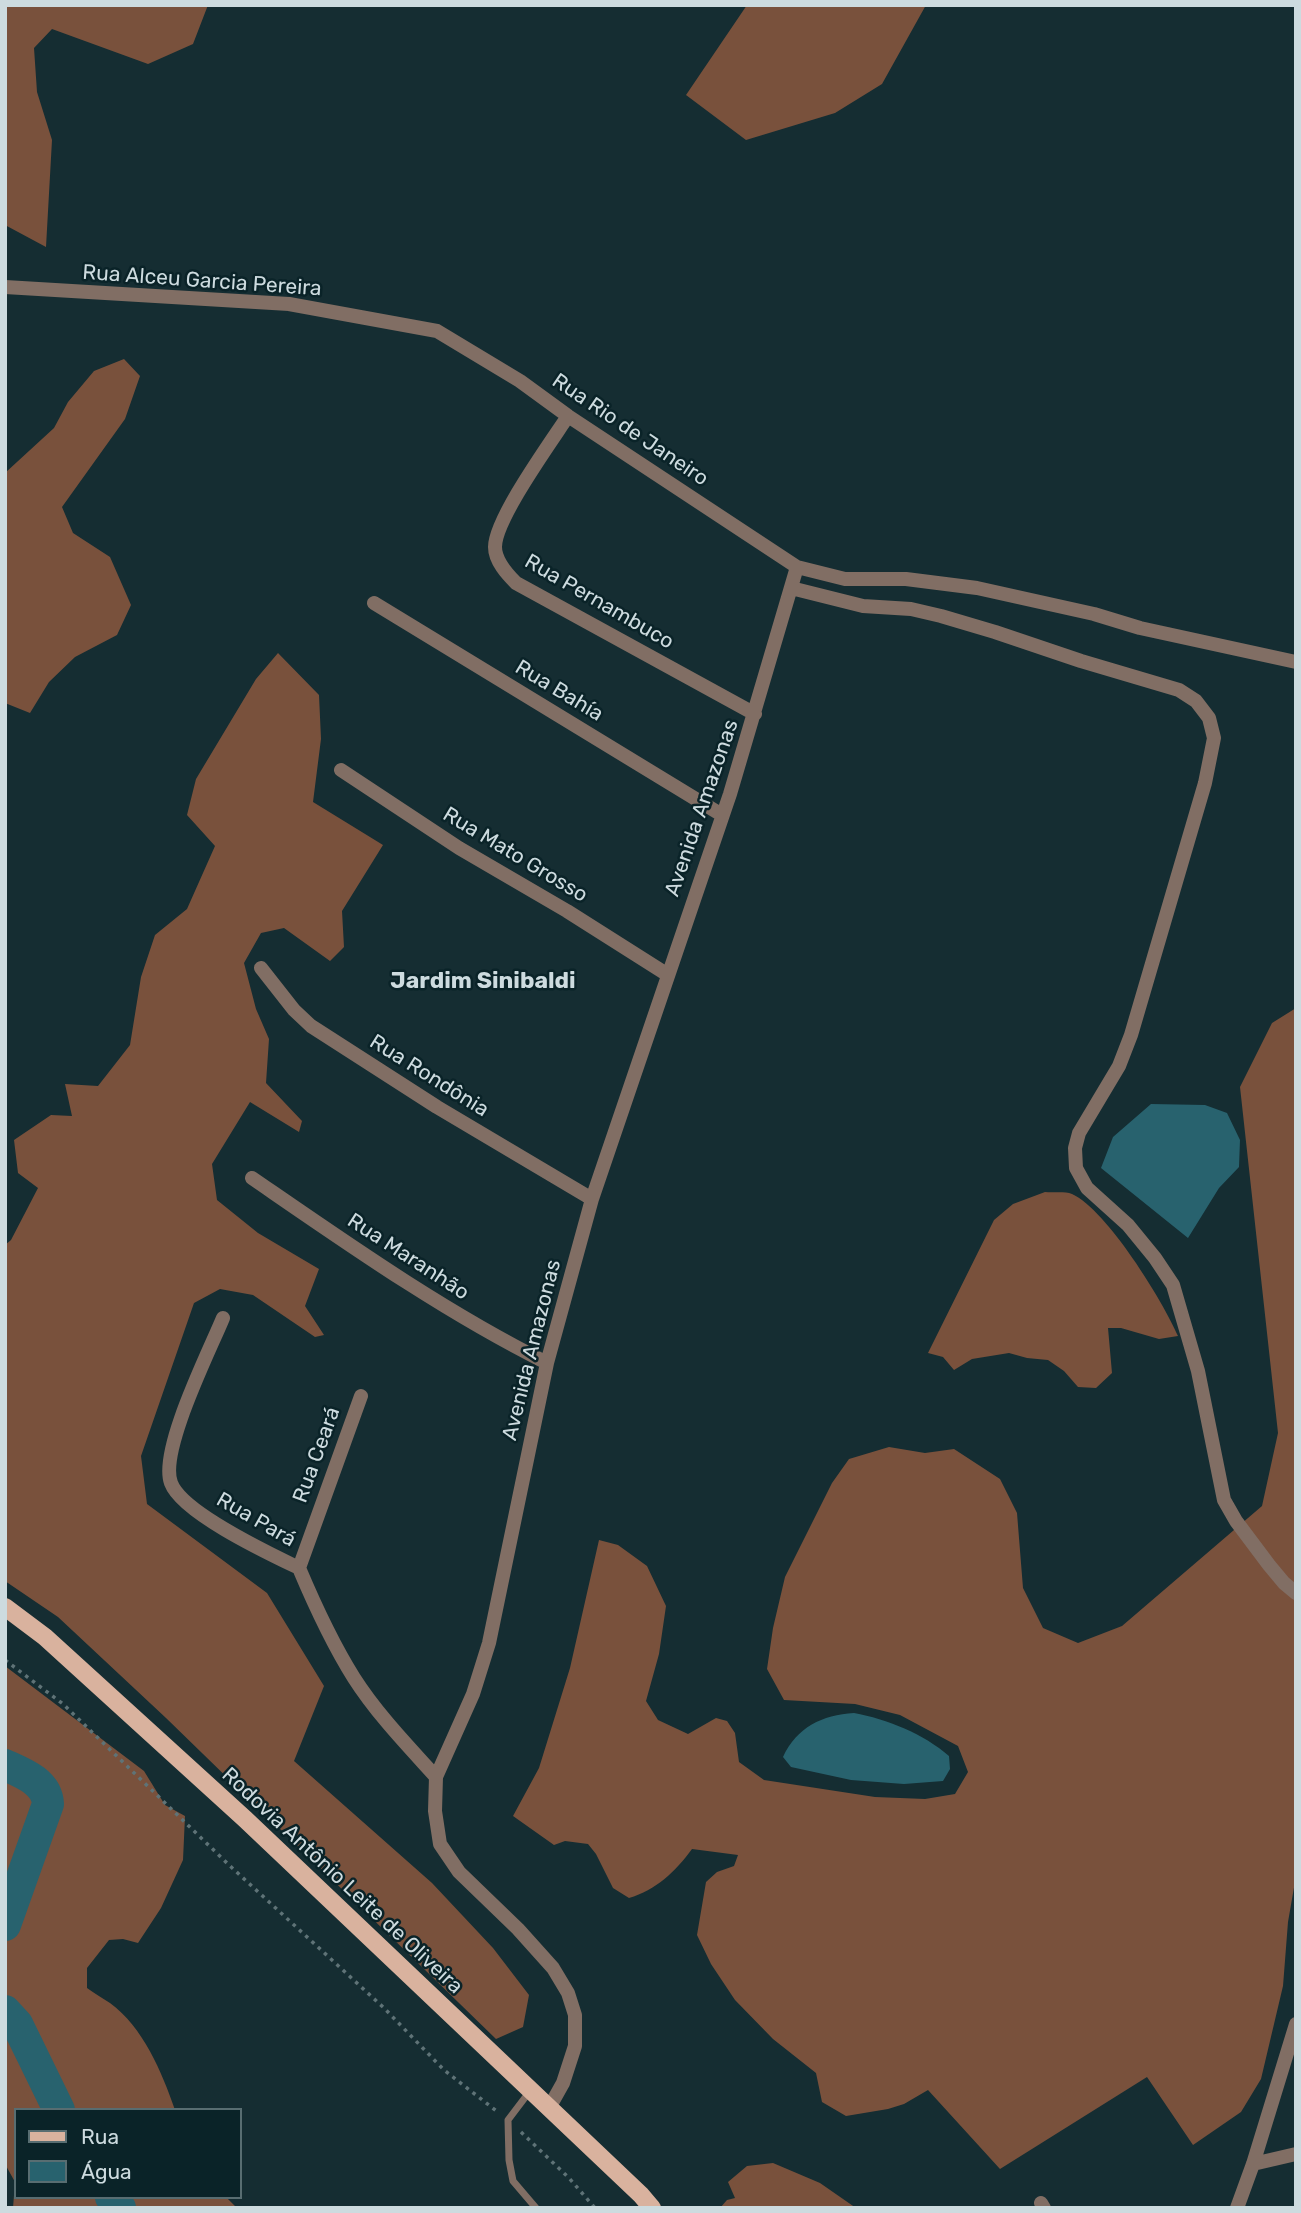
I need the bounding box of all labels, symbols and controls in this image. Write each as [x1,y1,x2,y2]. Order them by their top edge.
street label: Rua Alceu Garcia Pereira [82,260,322,302]
street label: Rua Rio de Janeiro [547,368,713,492]
street label: Rua Pernambuco [520,549,678,655]
street label: Rua Bahía [510,655,608,727]
street label: Avenida Amazonas [660,716,744,900]
street label: Rua Mato Grosso [438,802,592,908]
district label: Jardim Sinibaldi [390,967,576,995]
street label: Rua Rondônia [365,1029,493,1123]
street label: Rua Maranhão [342,1208,474,1306]
street label: Avenida Amazonas [497,1257,567,1443]
street label: Rua Ceará [288,1404,346,1506]
street label: Rua Pará [212,1487,300,1553]
street label: Rodovia Antônio Leite de Oliveira [216,1763,468,1999]
legend [14,2108,242,2199]
text: Rua [81,2124,119,2149]
text: Água [81,2159,132,2184]

